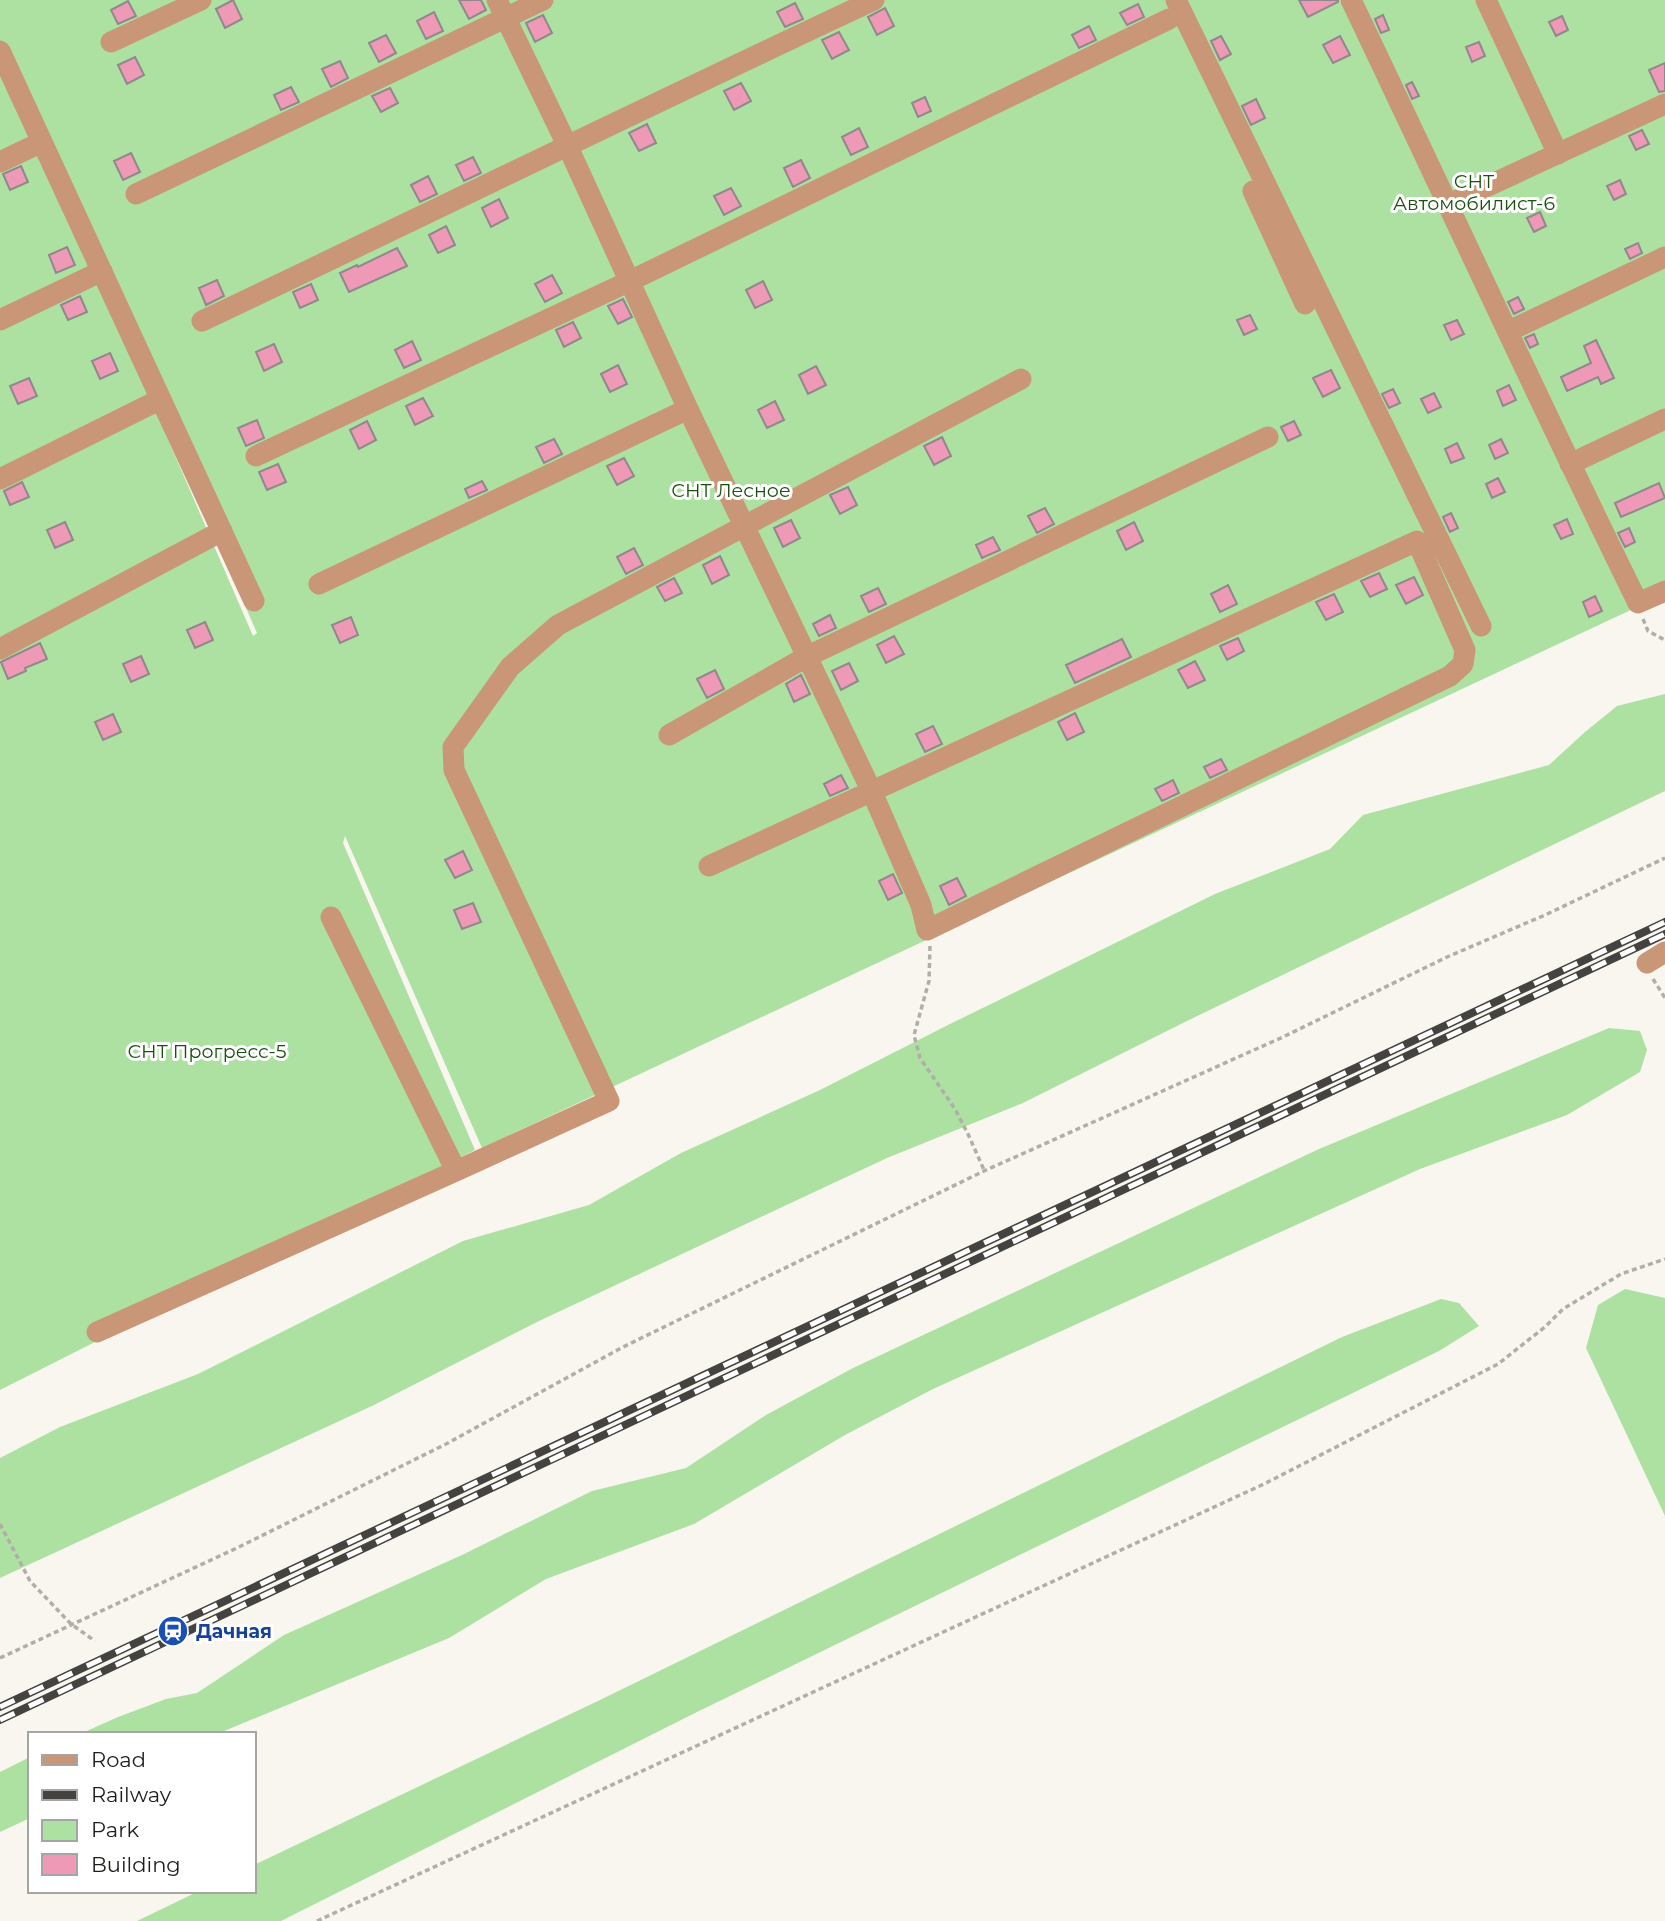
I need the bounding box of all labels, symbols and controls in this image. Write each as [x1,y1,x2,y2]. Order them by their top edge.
park label: СНТ Автомобилист-6 [1393,170,1555,215]
park label: СНТ Лесное [671,479,791,502]
park label: СНТ Прогресс-5 [127,1040,287,1063]
station icon: Дачная [156,1614,190,1648]
place label: Дачная [196,1620,272,1643]
legend [28,1732,256,1893]
text: Road [91,1747,146,1772]
text: Railway [91,1782,172,1807]
text: Park [91,1817,139,1842]
text: Building [91,1852,181,1877]

